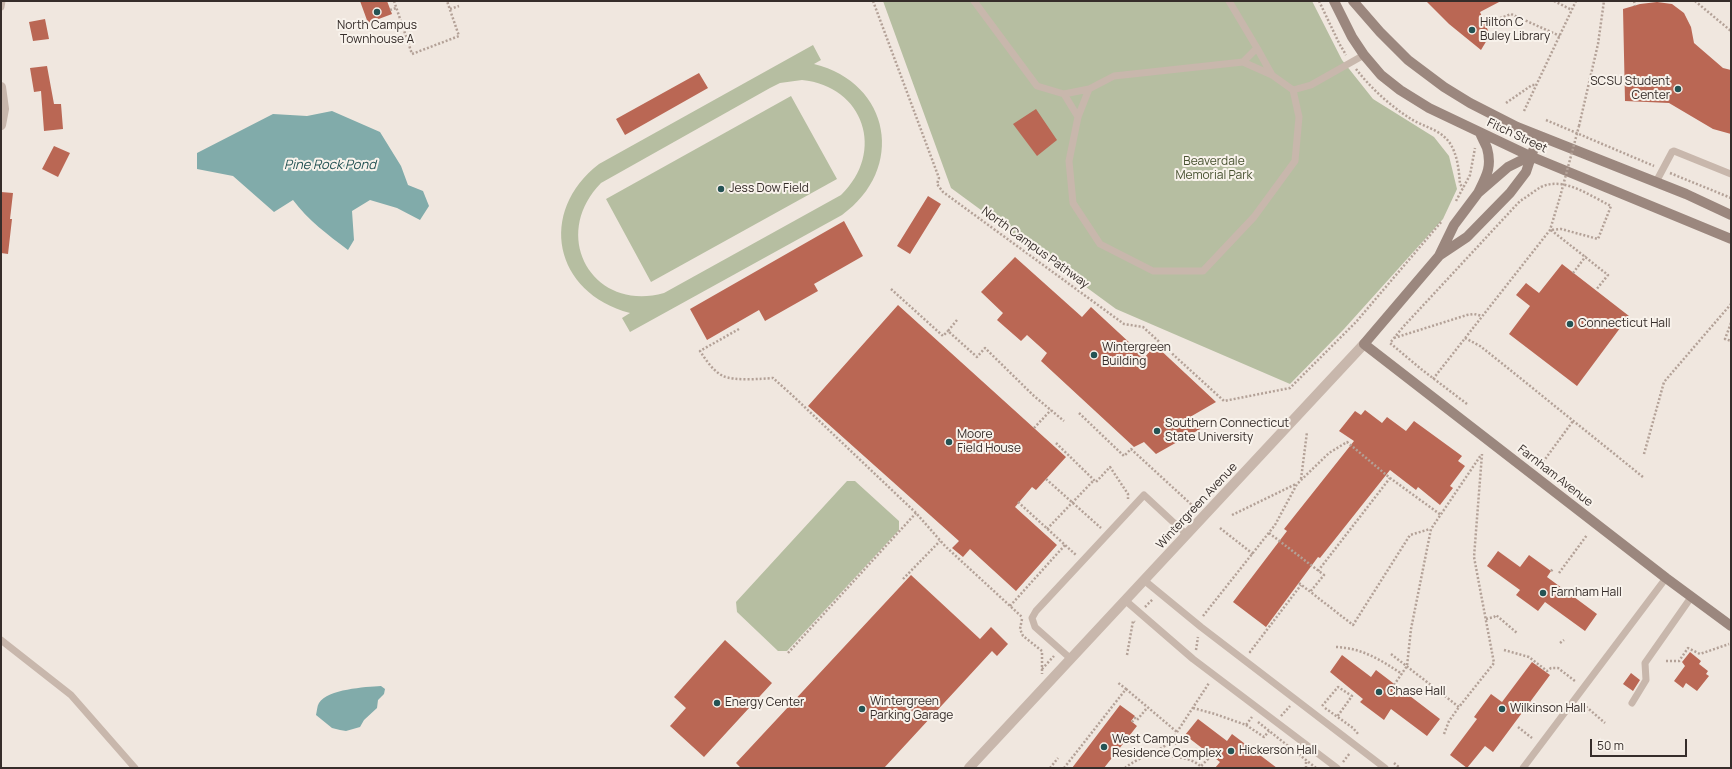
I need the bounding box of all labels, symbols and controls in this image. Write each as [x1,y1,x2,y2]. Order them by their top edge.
marker: North Campus Townhouse A [372,7,382,17]
place label: Hilton C Buley Library [1480,16,1550,44]
place label: North Campus Townhouse A [337,19,417,47]
marker: Hilton C Buley Library [1467,25,1477,35]
place label: SCSU Student Center [1590,75,1670,103]
marker: SCSU Student Center [1673,84,1683,94]
street label: Fitch Street [1485,116,1549,156]
park label: Beaverdale Memorial Park [1175,155,1253,183]
water label: Pine Rock Pond [284,157,376,173]
place label: Jess Dow Field [729,182,809,196]
marker: Jess Dow Field [716,184,726,194]
street label: North Campus Pathway [978,204,1092,292]
place label: Connecticut Hall [1578,317,1671,331]
marker: Connecticut Hall [1565,319,1575,329]
place label: Wintergreen Building [1102,341,1171,369]
marker: Wintergreen Building [1089,350,1099,360]
place label: Southern Connecticut State University [1165,417,1289,445]
marker: Southern Connecticut State University [1152,426,1162,436]
place label: Moore Field House [957,428,1021,456]
marker: Moore Field House [944,437,954,447]
street label: Farnham Avenue [1515,442,1595,510]
street label: Wintergreen Avenue [1153,460,1241,552]
place label: Farnham Hall [1551,586,1622,600]
marker: Farnham Hall [1538,588,1548,598]
place label: Chase Hall [1387,685,1446,699]
marker: Chase Hall [1374,687,1384,697]
place label: Wintergreen Parking Garage [870,695,953,723]
place label: Energy Center [725,696,804,710]
marker: Energy Center [712,698,722,708]
place label: Wilkinson Hall [1510,702,1586,716]
marker: Wintergreen Parking Garage [857,704,867,714]
marker: Wilkinson Hall [1497,704,1507,714]
scale bar [1592,731,1689,757]
place label: West Campus Residence Complex [1112,733,1221,761]
text: 50 m [1597,737,1624,754]
marker: West Campus Residence Complex [1099,742,1109,752]
place label: Hickerson Hall [1239,744,1317,758]
marker: Hickerson Hall [1226,746,1236,756]

